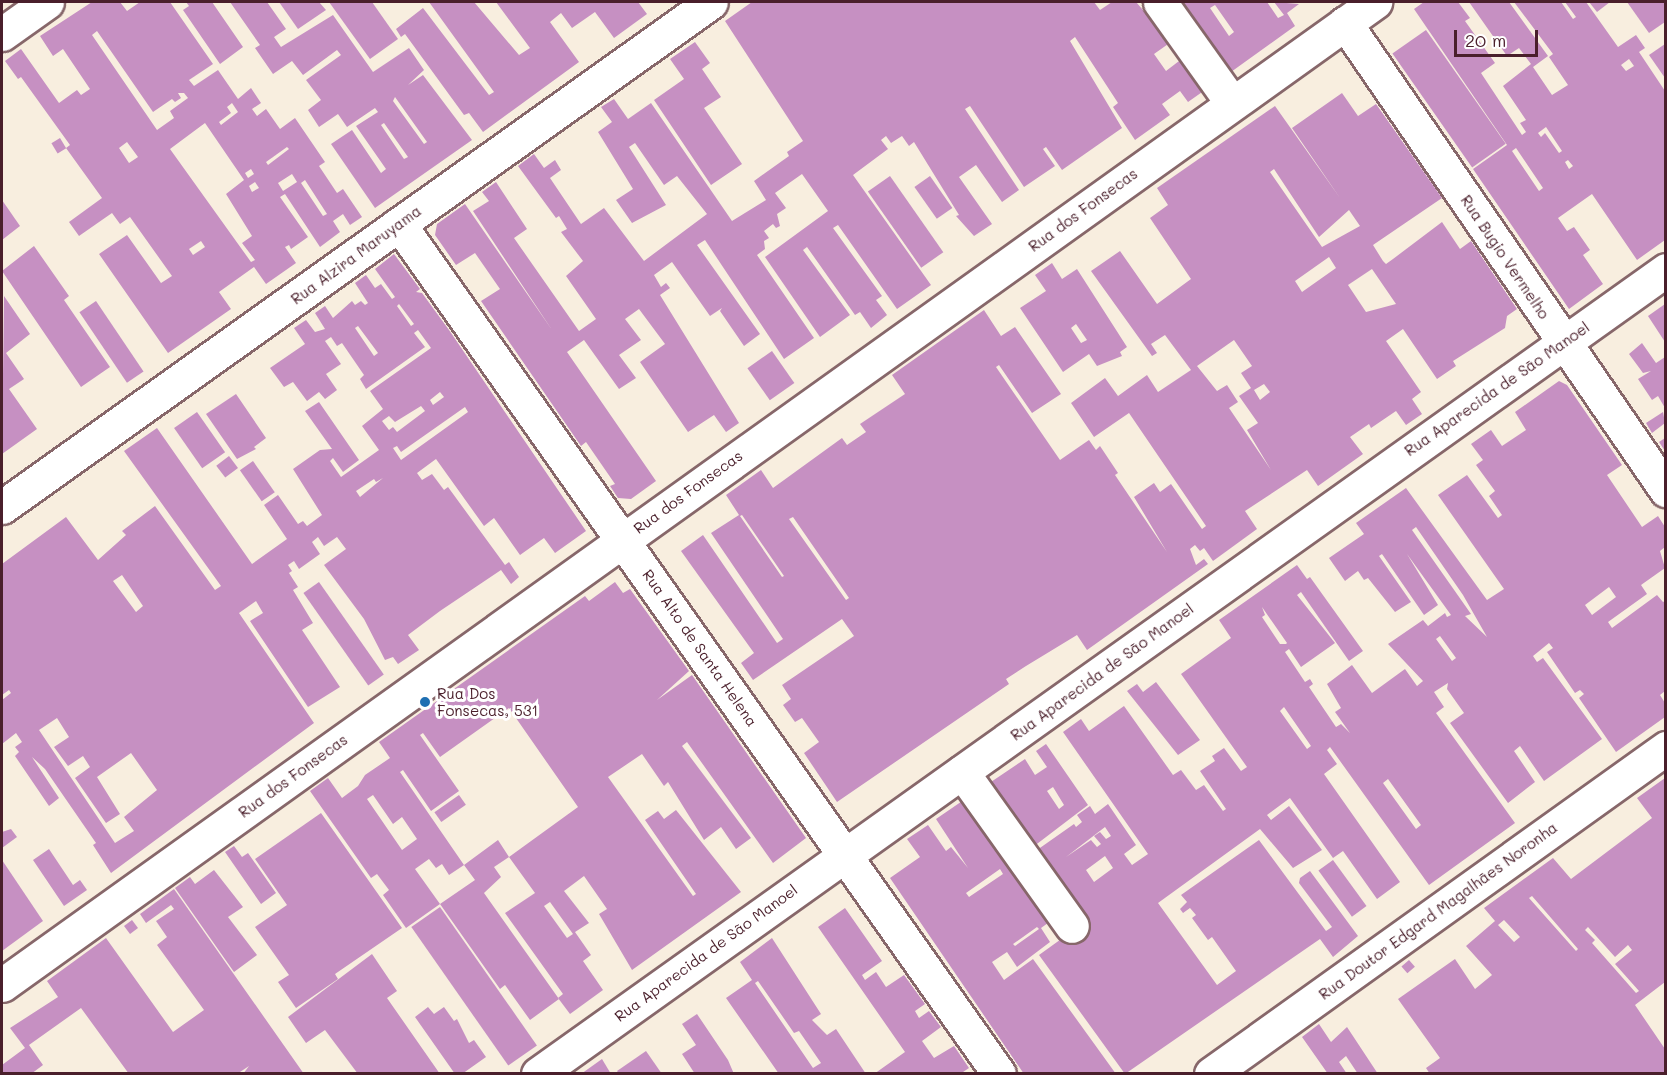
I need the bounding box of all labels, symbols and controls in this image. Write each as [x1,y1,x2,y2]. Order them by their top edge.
scale bar [1457,18,1541,56]
text: 20 m [1465,28,1506,52]
street label: Rua dos Fonsecas [1025,164,1141,256]
street label: Rua Bugio Vermelho [1457,192,1553,322]
street label: Rua Alzira Maruyama [288,202,424,308]
street label: Rua Aparecida de São Manoel [1401,318,1593,460]
street label: Rua dos Fonsecas [630,446,746,538]
street label: Rua Alto de Santa Helena [639,566,761,730]
street label: Rua Aparecida de São Manoel [1007,600,1197,744]
place label: Rua Dos Fonsecas, 531 [437,684,538,719]
marker: Rua Dos Fonsecas, 531 [418,695,432,709]
street label: Rua dos Fonsecas [235,730,351,822]
street label: Rua Doutor Edgard Magalhães Noronha [1315,818,1561,1004]
street label: Rua Aparecida de São Manoel [611,881,801,1025]

